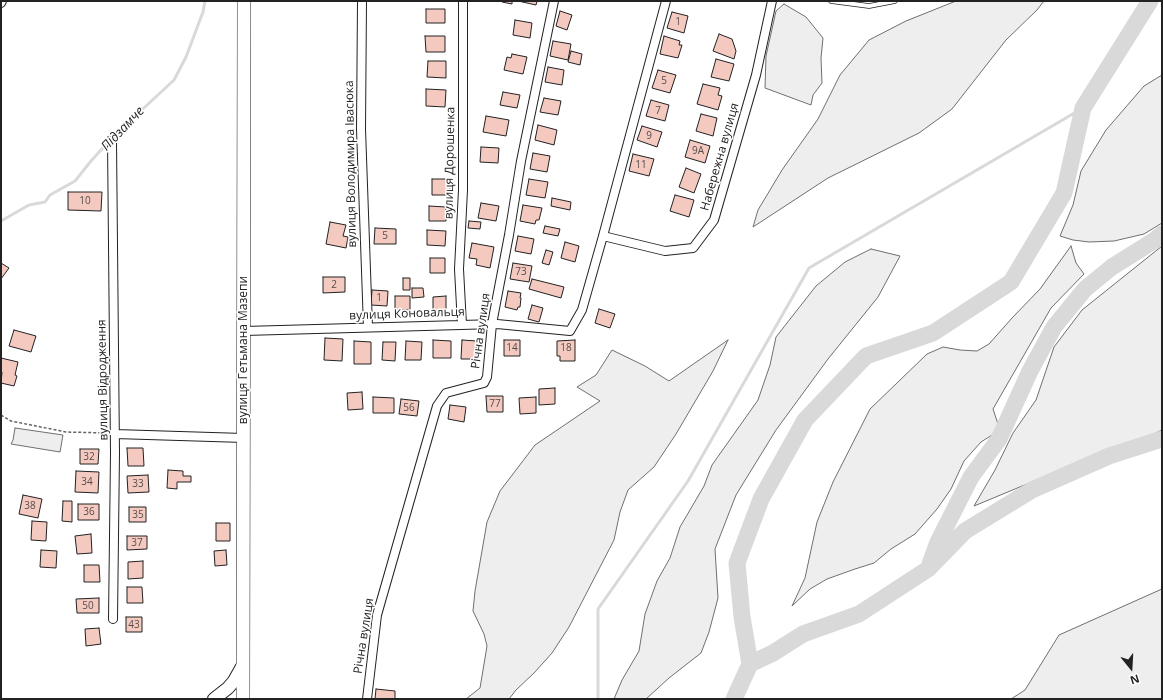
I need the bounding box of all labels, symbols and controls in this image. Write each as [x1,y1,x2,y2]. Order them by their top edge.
house number: 1 [675,16,681,28]
house number: 5 [661,75,667,87]
street label: вулиця Володимира Івасюка [342,80,360,248]
street label: Набережна вулиця [698,102,742,212]
water label: Підзамче [98,104,148,154]
house number: 7 [655,105,661,117]
street label: вулиця Дорошенка [442,107,458,219]
house number: 9 [646,130,652,142]
house number: 9А [692,145,704,157]
house number: 11 [635,159,647,171]
house number: 10 [79,195,91,207]
house number: 5 [382,230,388,242]
house number: 73 [515,266,527,278]
street label: вулиця Гетьмана Мазепи [237,276,251,424]
house number: 2 [331,279,337,291]
house number: 1 [376,292,382,304]
street label: Річна вулиця [469,292,493,370]
street label: вулиця Коновальця [349,305,465,323]
street label: вулиця Відродження [95,319,111,441]
house number: 14 [506,342,518,354]
house number: 18 [560,342,572,354]
house number: 77 [489,398,501,410]
house number: 56 [403,402,415,414]
house number: 32 [83,451,95,463]
house number: 34 [81,476,93,488]
house number: 33 [132,478,144,490]
house number: 38 [24,500,36,512]
house number: 36 [83,506,95,518]
house number: 35 [132,509,144,521]
house number: 37 [131,537,143,549]
street label: Річна вулиця [351,597,377,675]
house number: 50 [82,600,94,612]
house number: 43 [128,619,140,631]
north arrow [1111,648,1151,688]
text: N [1128,671,1141,688]

